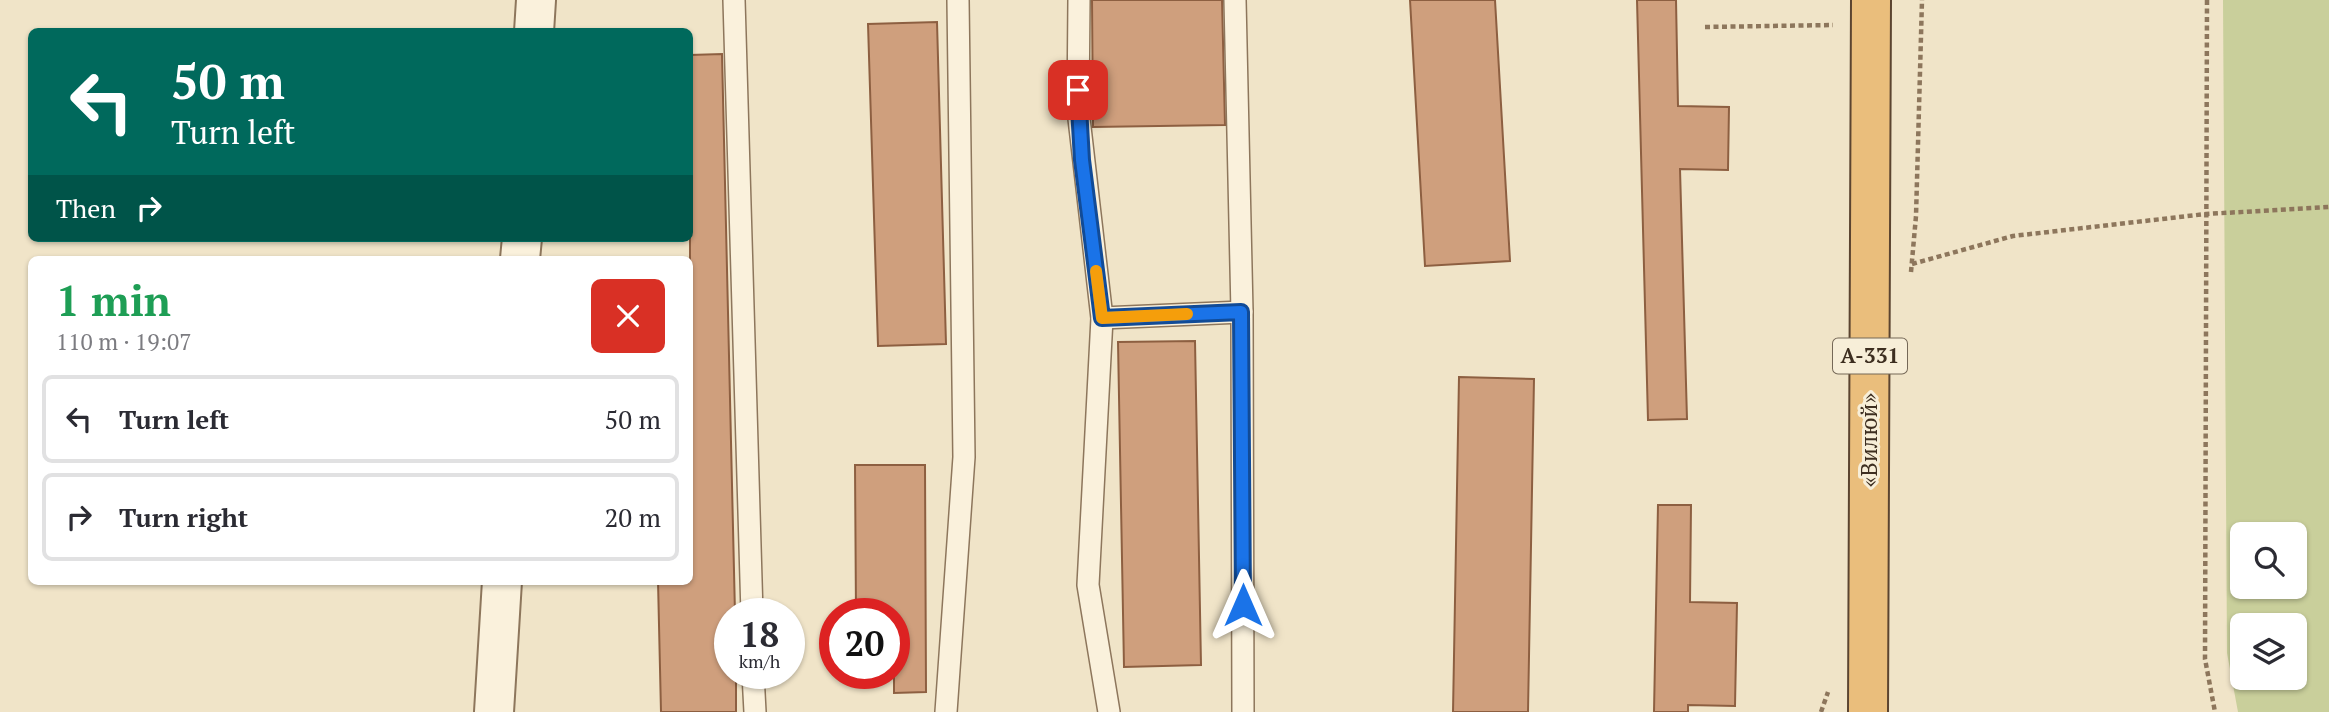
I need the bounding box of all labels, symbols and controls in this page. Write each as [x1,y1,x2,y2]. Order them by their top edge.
text: 50 m [171,48,285,113]
icon: left [56,56,147,147]
pin [1048,60,1108,120]
icon: arrive [1059,71,1097,109]
text: Turn left [171,111,295,153]
icon: right [130,189,168,227]
text: Then [56,191,116,225]
text: 1 min [56,272,171,328]
button: close [591,279,665,353]
text: 110 m · 19:07 [56,326,191,357]
road number: А-331 [1833,338,1907,374]
street label: «Вилюй» [1853,393,1884,487]
icon: left [60,400,98,438]
text: Turn left [119,402,229,436]
text: 50 m [605,402,661,436]
icon: right [60,498,98,536]
text: Turn right [119,500,248,534]
text: 20 m [605,500,661,534]
map controls [2230,522,2307,690]
button: search [2230,522,2307,599]
position arrow [1206,568,1280,642]
speed limit sign: 20 [819,598,910,689]
text: 18 [740,611,779,657]
button: layers [2230,613,2307,690]
text: km/h [739,649,780,673]

